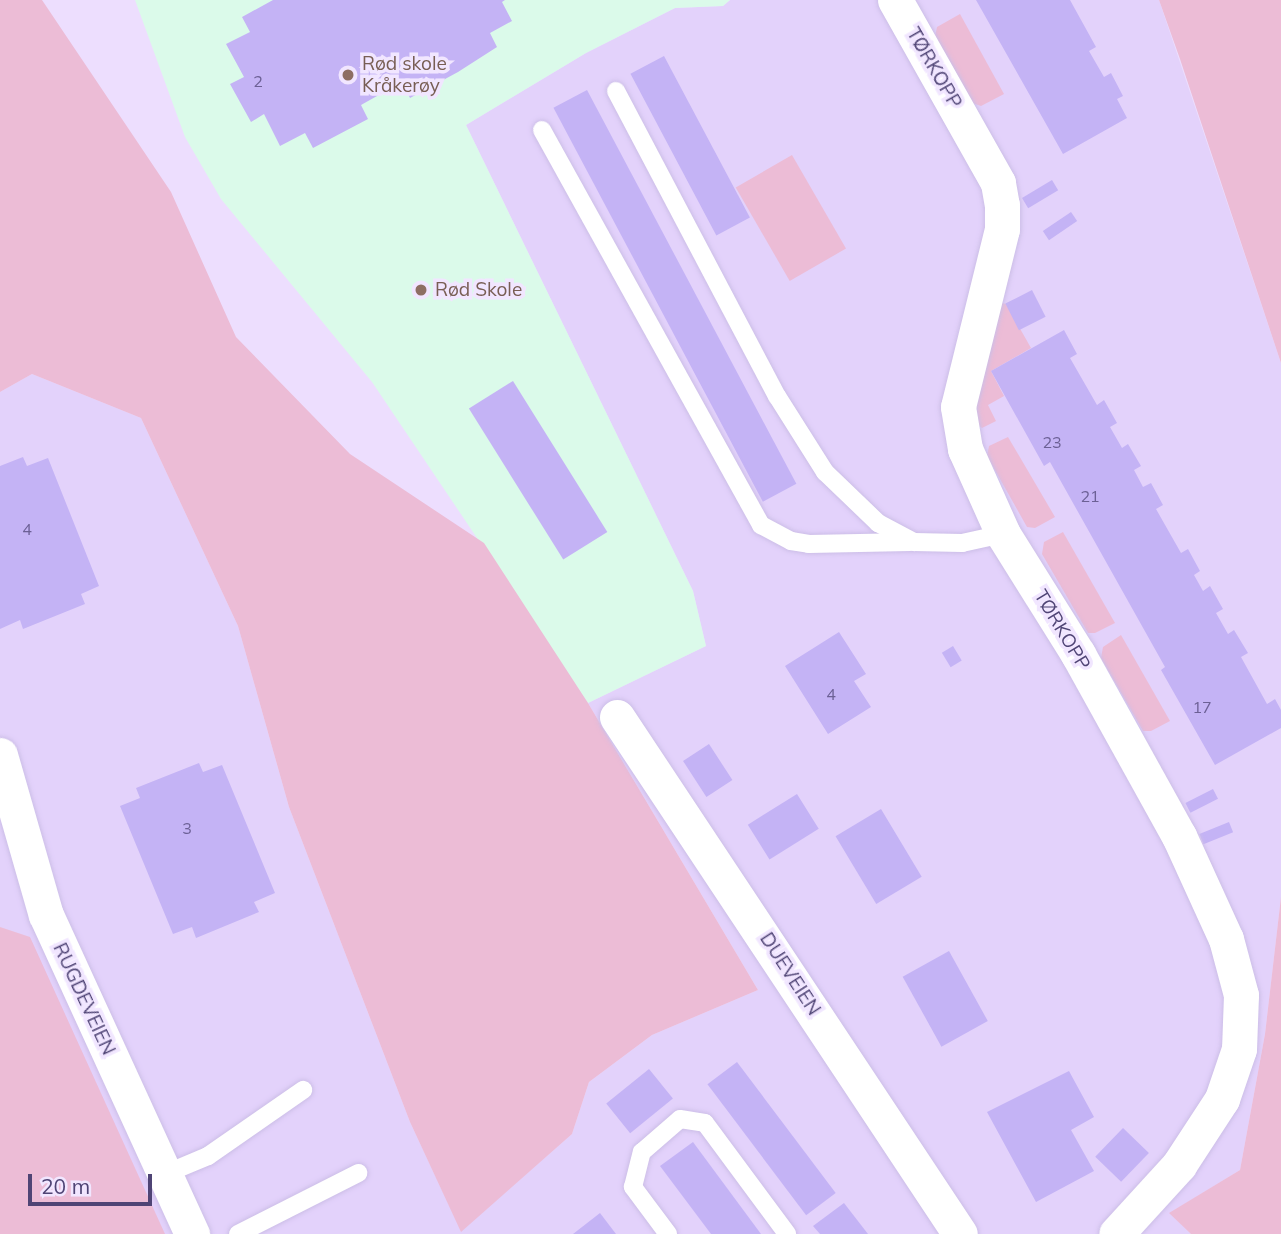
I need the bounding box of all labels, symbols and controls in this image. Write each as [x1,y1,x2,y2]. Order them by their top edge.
street label: TØRKOPP [902,24,966,112]
place label: Rød skole Kråkerøy [362,53,447,97]
marker: Rød skole Kråkerøy [340,67,356,83]
house number: 2 [253,71,263,91]
place label: Rød Skole [435,279,522,301]
marker: Rød Skole [413,282,429,298]
house number: 23 [1042,432,1062,452]
house number: 21 [1080,486,1100,506]
house number: 4 [22,519,32,539]
street label: TØRKOPP [1029,586,1095,674]
house number: 4 [826,684,836,704]
house number: 17 [1192,697,1212,717]
house number: 3 [182,818,192,838]
street label: DUEVEIEN [755,928,825,1020]
street label: RUGDEVEIEN [48,939,120,1059]
scale bar [32,1160,156,1204]
text: 20 m [41,1173,90,1199]

